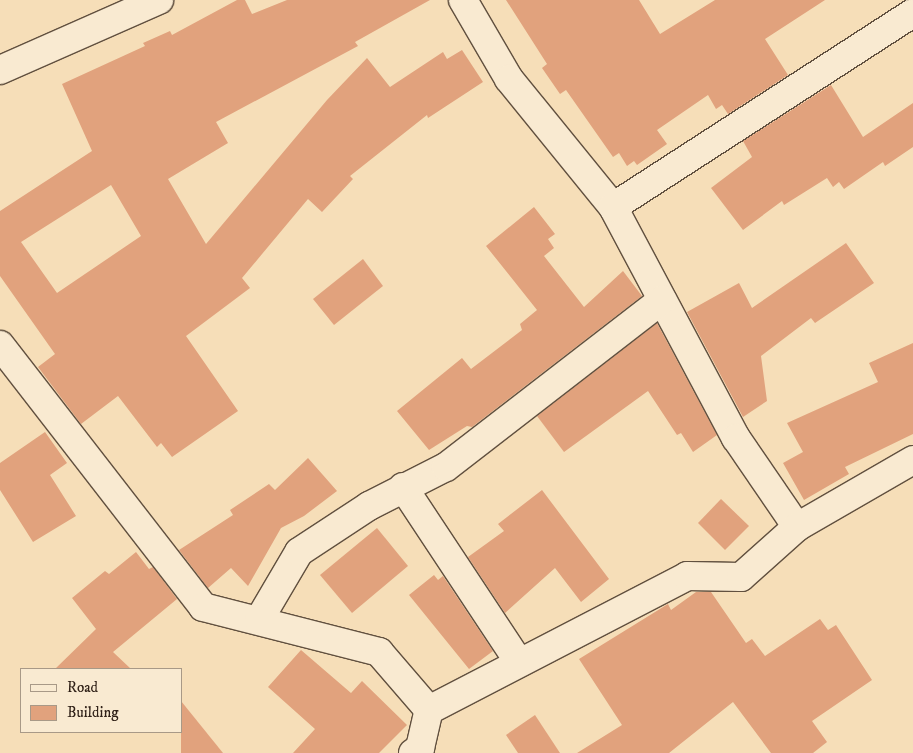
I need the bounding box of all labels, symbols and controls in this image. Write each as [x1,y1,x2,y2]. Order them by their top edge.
legend [20,668,182,733]
text: Road [67,678,98,697]
text: Building [67,703,119,722]

